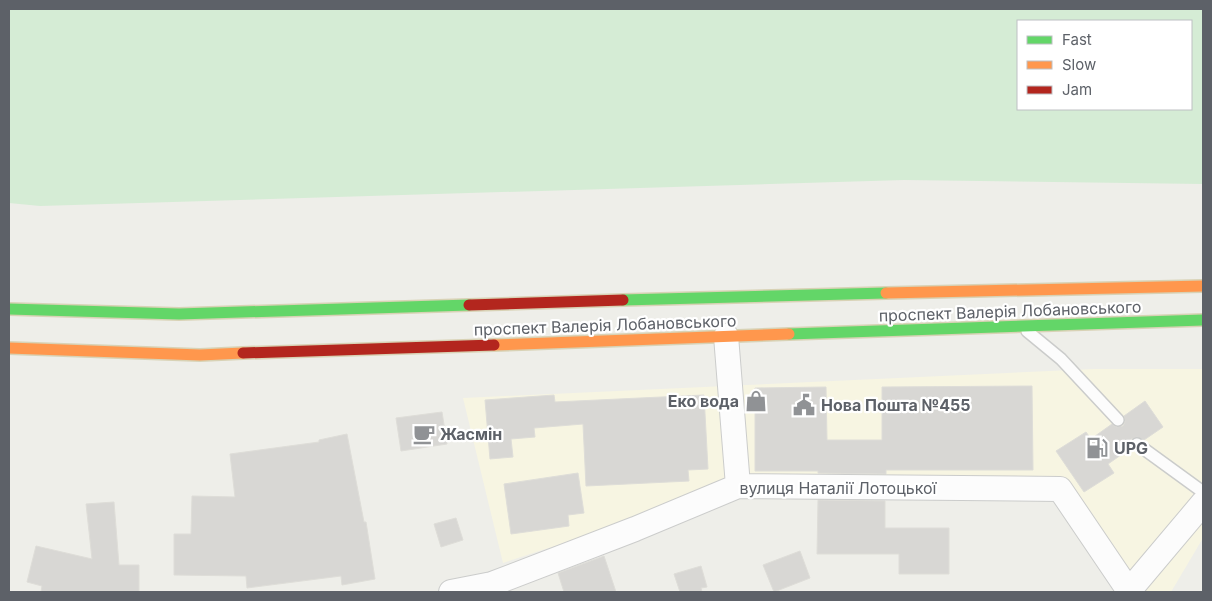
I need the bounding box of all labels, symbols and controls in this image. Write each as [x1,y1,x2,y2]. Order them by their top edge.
legend [1017,20,1192,110]
text: Fast [1062,30,1092,49]
text: Slow [1062,55,1096,74]
text: Jam [1062,80,1092,99]
street label: проспект Валерія Лобановського [878,296,1142,326]
street label: проспект Валерія Лобановського [473,310,737,340]
shop icon: Еко вода [743,388,769,414]
place label: Еко вода [668,391,739,411]
public building icon: Нова Пошта №455 [791,392,817,418]
place label: Нова Пошта №455 [821,395,971,415]
cafe icon: Жасмін [411,421,437,447]
place label: Жасмін [440,424,502,444]
fuel station icon: UPG [1084,435,1110,461]
place label: UPG [1114,438,1148,458]
street label: вулиця Наталії Лотоцької [740,478,938,498]

